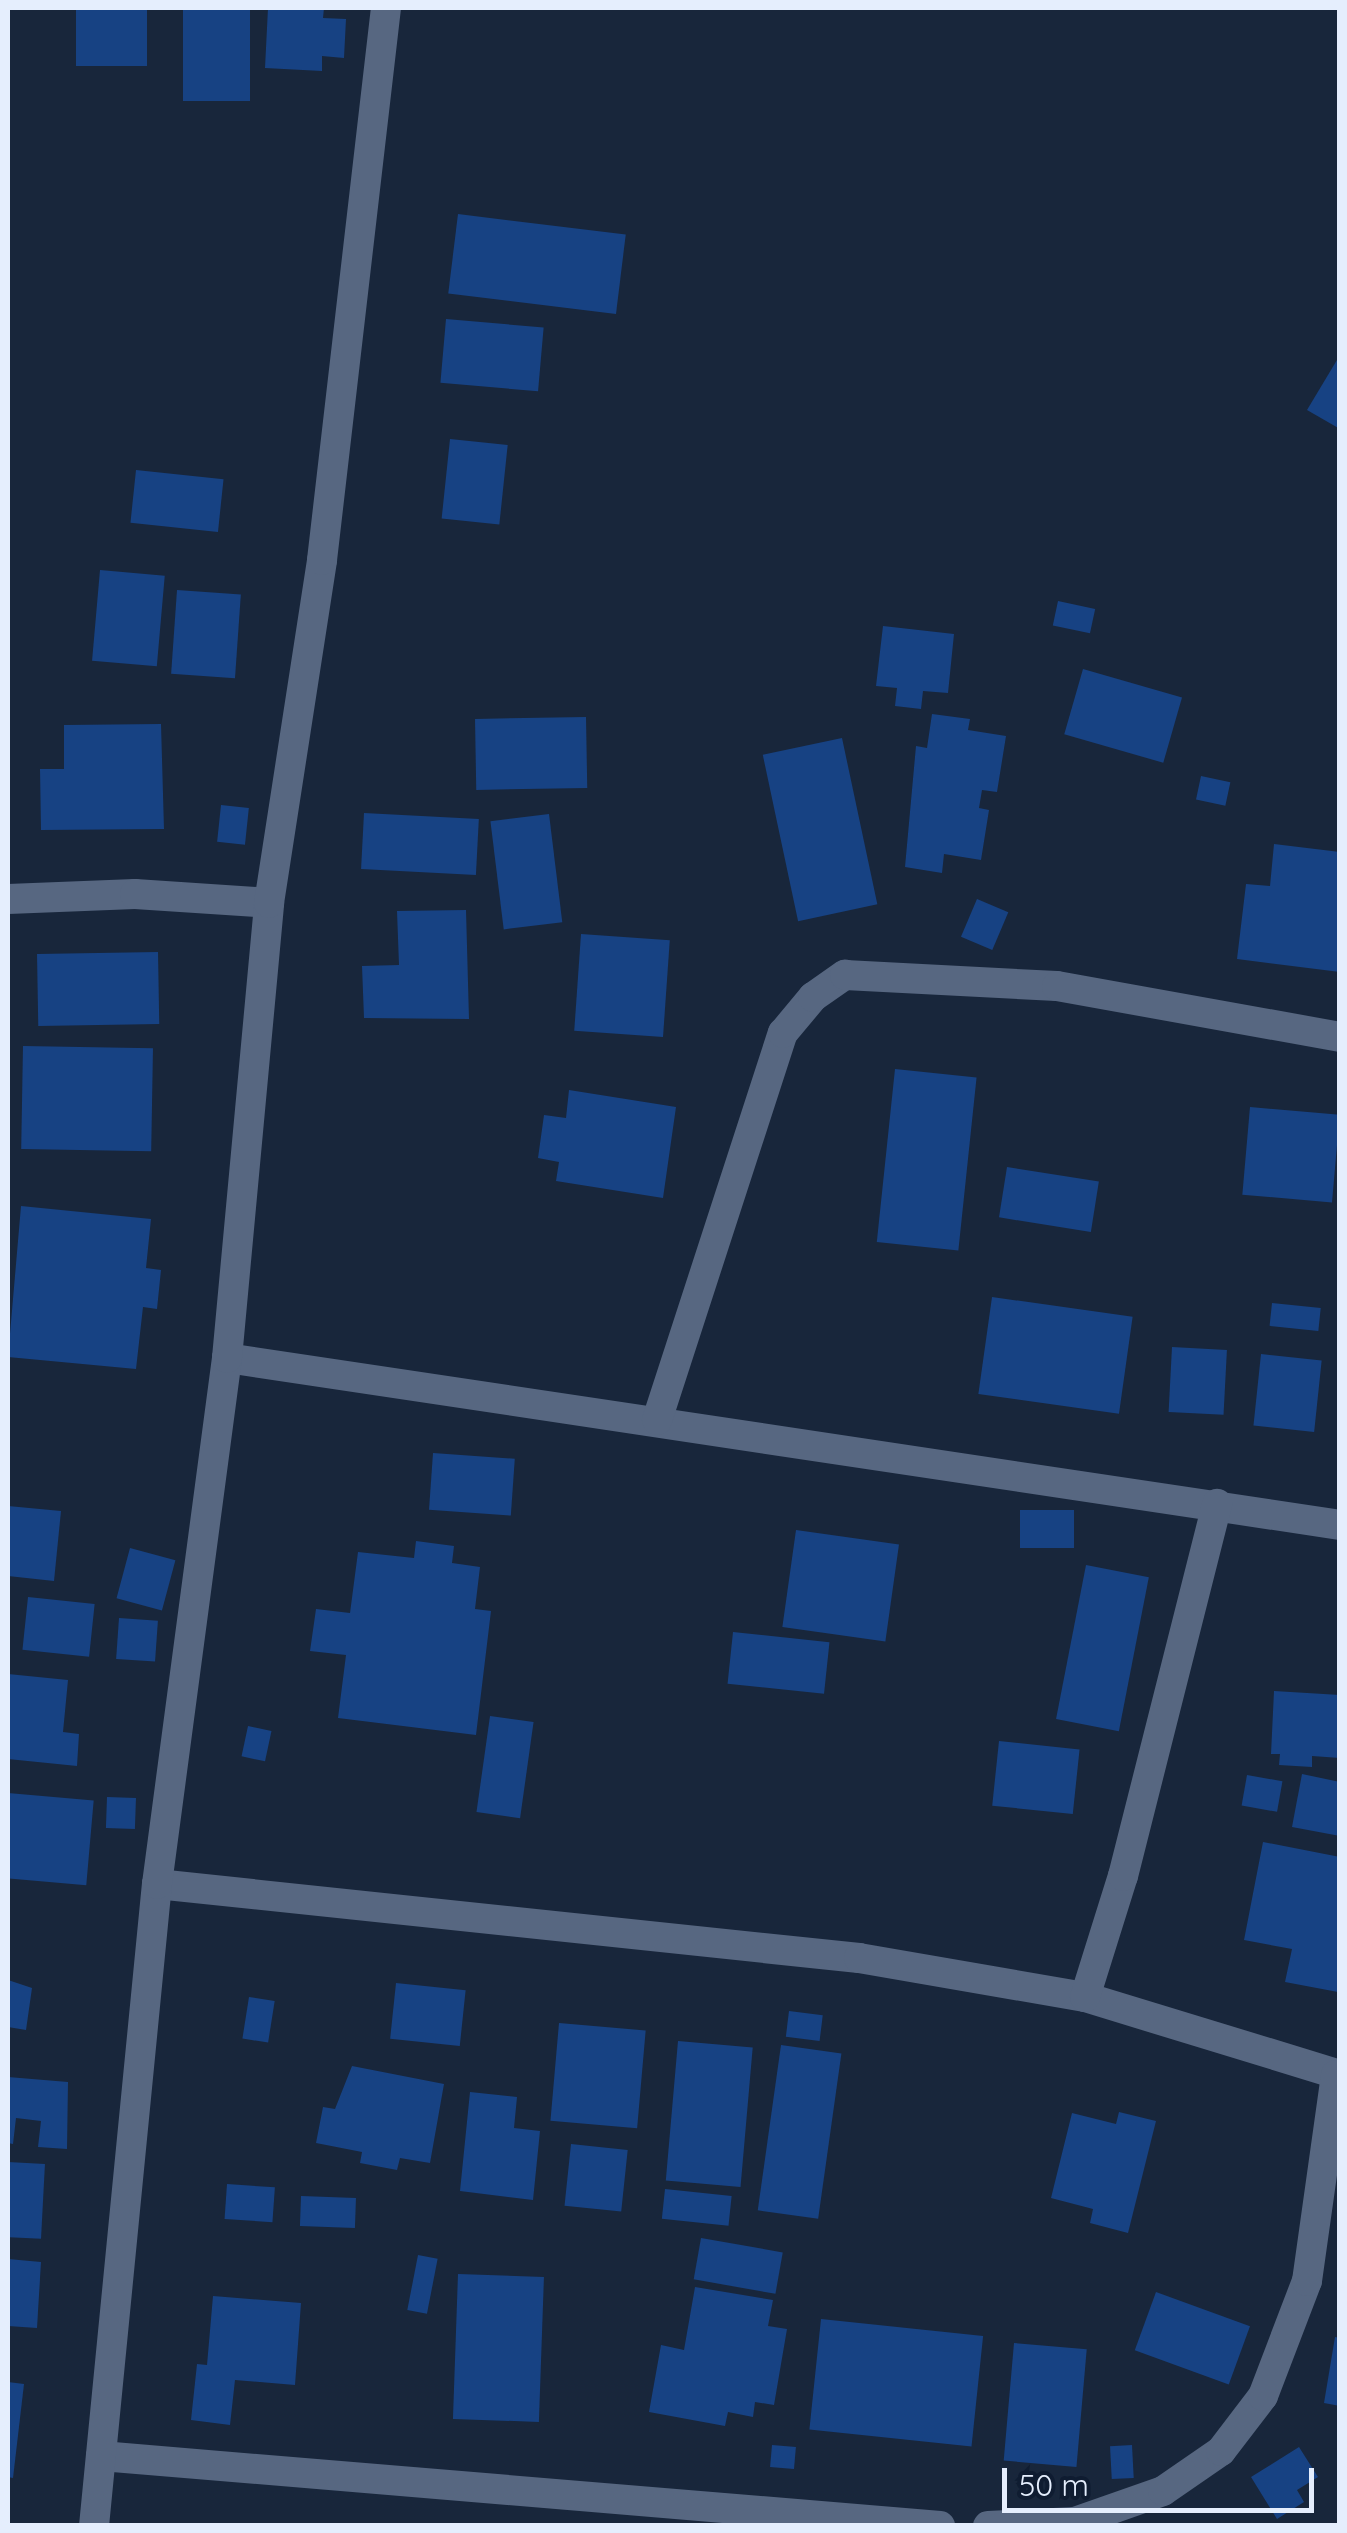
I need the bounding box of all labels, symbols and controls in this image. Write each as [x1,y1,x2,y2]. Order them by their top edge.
scale bar [1007,2448,1320,2510]
text: 50 m [1019,2466,1089,2504]

